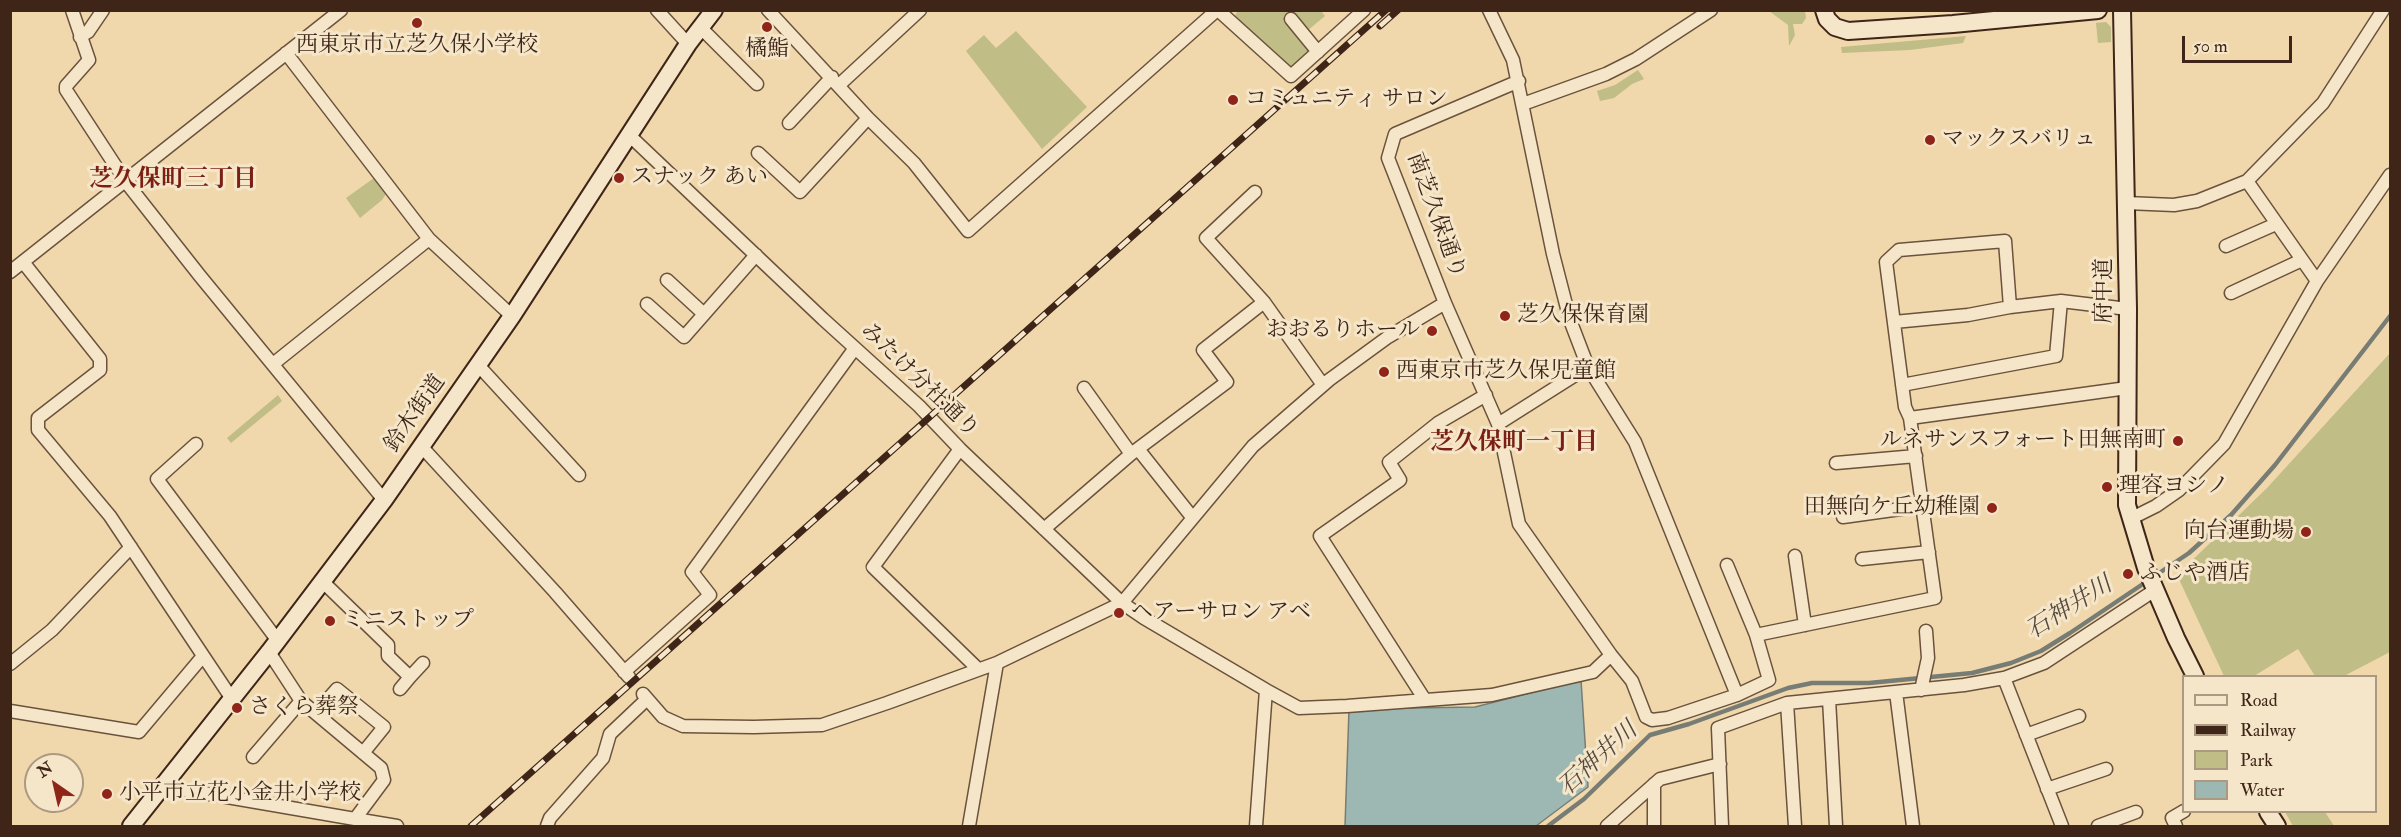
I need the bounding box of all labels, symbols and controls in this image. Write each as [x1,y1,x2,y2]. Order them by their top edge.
marker: 西東京市立芝久保小学校 [410,16,424,30]
marker: 橘鮨 [760,20,774,34]
scale bar [2185,24,2294,62]
place label: 西東京市立芝久保小学校 [296,33,538,59]
text: 50 m [2193,35,2228,58]
place label: 橘鮨 [745,37,789,63]
place label: コミュニティ サロン [1245,87,1448,113]
marker: コミュニティ サロン [1226,93,1240,107]
place label: マックスバリュ [1942,127,2096,153]
marker: マックスバリュ [1923,133,1937,147]
street label: 南芝久保通り [1400,149,1470,283]
place label: スナック あい [631,165,768,191]
district label: 芝久保町三丁目 [89,167,257,195]
marker: スナック あい [612,171,626,185]
street label: 府中道 [2092,258,2118,324]
place label: 芝久保保育園 [1517,303,1649,329]
marker: 芝久保保育園 [1498,309,1512,323]
street label: みたけ分社通り [854,318,984,444]
place label: おおるりホール [1266,318,1420,344]
marker: おおるりホール [1425,324,1439,338]
place label: 西東京市芝久保児童館 [1396,359,1616,385]
marker: 西東京市芝久保児童館 [1377,365,1391,379]
street label: 鈴木街道 [380,370,452,458]
place label: ルネサンスフォート田無南町 [1880,428,2166,454]
district label: 芝久保町一丁目 [1430,430,1598,458]
marker: ルネサンスフォート田無南町 [2171,434,2185,448]
place label: 理容ヨシノ [2119,474,2229,500]
marker: 理容ヨシノ [2100,480,2114,494]
place label: 田無向ケ丘幼稚園 [1804,495,1980,521]
marker: 田無向ケ丘幼稚園 [1985,501,1999,515]
place label: 向台運動場 [2184,519,2294,545]
marker: 向台運動場 [2299,525,2313,539]
place label: ふじや酒店 [2140,561,2250,587]
marker: ふじや酒店 [2121,567,2135,581]
water label: 石神井川 [2022,571,2118,647]
place label: ヘアーサロン アベ [1131,600,1311,626]
marker: ヘアーサロン アベ [1112,606,1126,620]
place label: ミニストップ [342,608,474,634]
marker: ミニストップ [323,614,337,628]
legend [2182,675,2377,813]
text: Road [2240,689,2278,712]
place label: さくら葬祭 [249,695,359,721]
marker: さくら葬祭 [230,701,244,715]
water label: 石神井川 [1554,717,1644,803]
text: Railway [2240,719,2296,742]
text: Park [2240,749,2273,772]
north arrow [24,753,84,813]
text: N [34,757,57,782]
text: Water [2240,779,2284,802]
place label: 小平市立花小金井小学校 [119,781,361,807]
marker: 小平市立花小金井小学校 [100,787,114,801]

